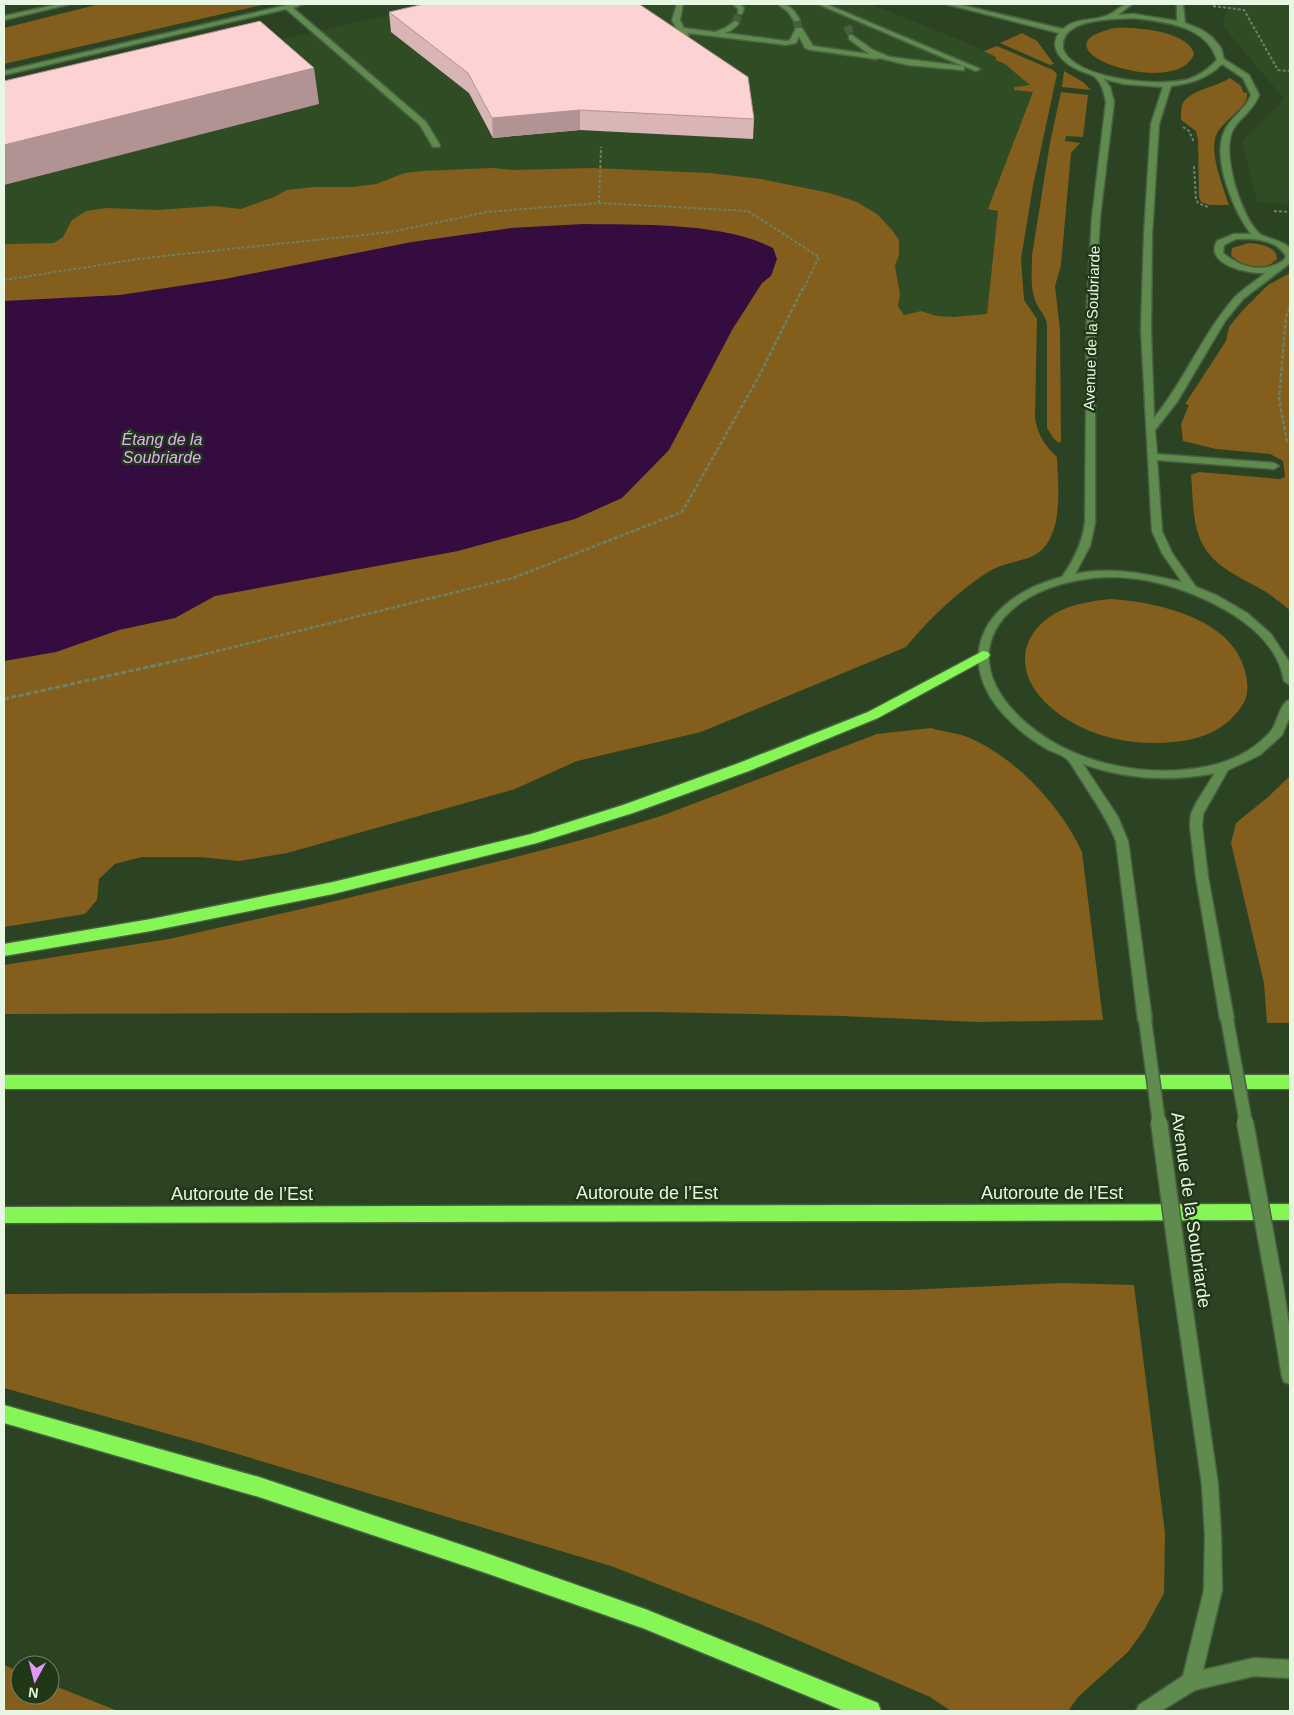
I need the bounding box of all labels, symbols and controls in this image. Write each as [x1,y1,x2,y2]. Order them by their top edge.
street label: Avenue de la Soubriarde [1080,245,1103,411]
water label: Étang de la Soubriarde [122,430,203,466]
street label: Avenue de la Soubriarde [1167,1111,1215,1309]
street label: Autoroute de l’Est [576,1183,718,1203]
street label: Autoroute de l’Est [981,1183,1123,1203]
street label: Autoroute de l’Est [171,1184,313,1204]
north arrow [10,1655,60,1705]
text: N [27,1684,39,1701]

